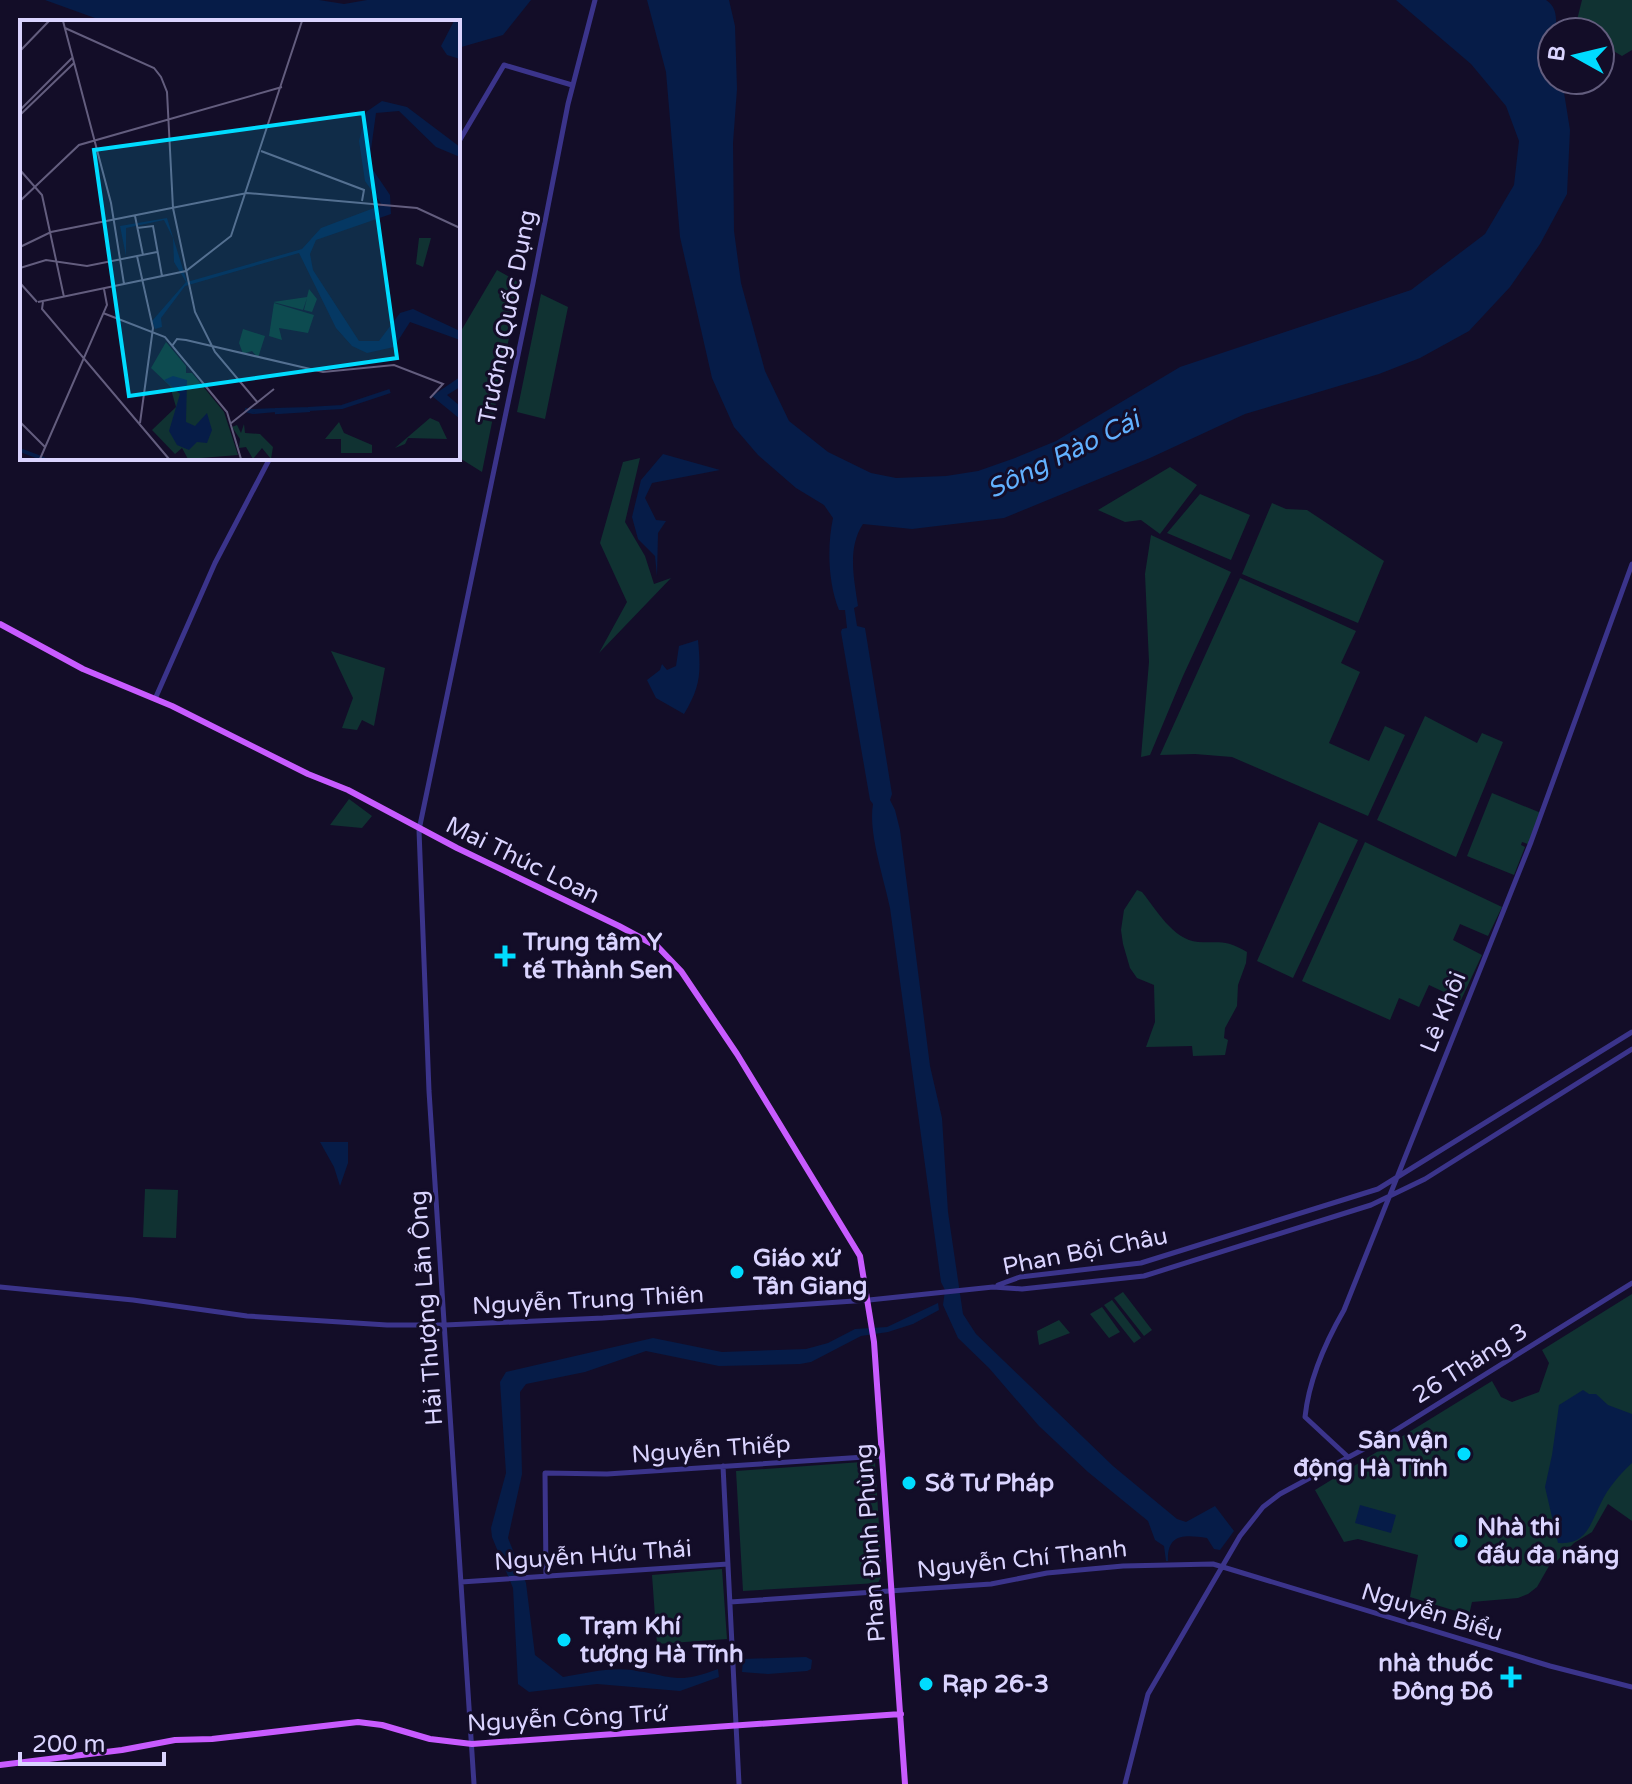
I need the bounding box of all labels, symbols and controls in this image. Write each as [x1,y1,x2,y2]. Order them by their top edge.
north arrow [1536,16,1616,96]
inset map [20,20,460,460]
text: B [1543,44,1571,63]
street label: Trương Quốc Dụng [473,208,542,427]
water label: Sông Rào Cái [982,403,1148,505]
street label: Mai Thúc Loan [441,811,605,910]
place label: Trung tâm Y tế Thành Sen [522,928,673,985]
marker: Trung tâm Y tế Thành Sen [494,945,516,967]
street label: Lê Khôi [1414,967,1473,1057]
street label: Hải Thượng Lãn Ông [404,1190,449,1426]
street label: Phan Bội Châu [1000,1221,1170,1282]
place label: Giáo xứ Tân Giang [752,1244,867,1301]
marker: Giáo xứ Tân Giang [728,1263,746,1281]
street label: Nguyễn Trung Thiên [471,1280,705,1321]
street label: 26 Tháng 3 [1407,1317,1533,1410]
place label: Sân vận động Hà Tĩnh [1293,1426,1448,1483]
street label: Nguyễn Thiếp [630,1429,792,1470]
street label: Phan Đình Phùng [849,1443,892,1643]
marker: Sân vận động Hà Tĩnh [1455,1445,1473,1463]
place label: Sở Tư Pháp [925,1469,1054,1498]
marker: Sở Tư Pháp [900,1474,918,1492]
place label: Nhà thi đấu đa năng [1477,1513,1619,1570]
marker: Nhà thi đấu đa năng [1452,1532,1470,1550]
street label: Nguyễn Hứu Thái [493,1534,693,1577]
street label: Nguyễn Chí Thanh [916,1534,1129,1585]
street label: Nguyễn Biểu [1358,1577,1506,1648]
place label: Trạm Khí tượng Hà Tĩnh [579,1612,744,1669]
marker: Trạm Khí tượng Hà Tĩnh [555,1631,573,1649]
place label: nhà thuốc Đông Đô [1378,1649,1493,1706]
marker: nhà thuốc Đông Đô [1500,1666,1522,1688]
place label: Rạp 26-3 [942,1670,1049,1699]
marker: Rạp 26-3 [917,1675,935,1693]
street label: Nguyễn Công Trứ [466,1699,670,1738]
scale bar [20,1716,164,1766]
text: 200 m [32,1730,106,1759]

